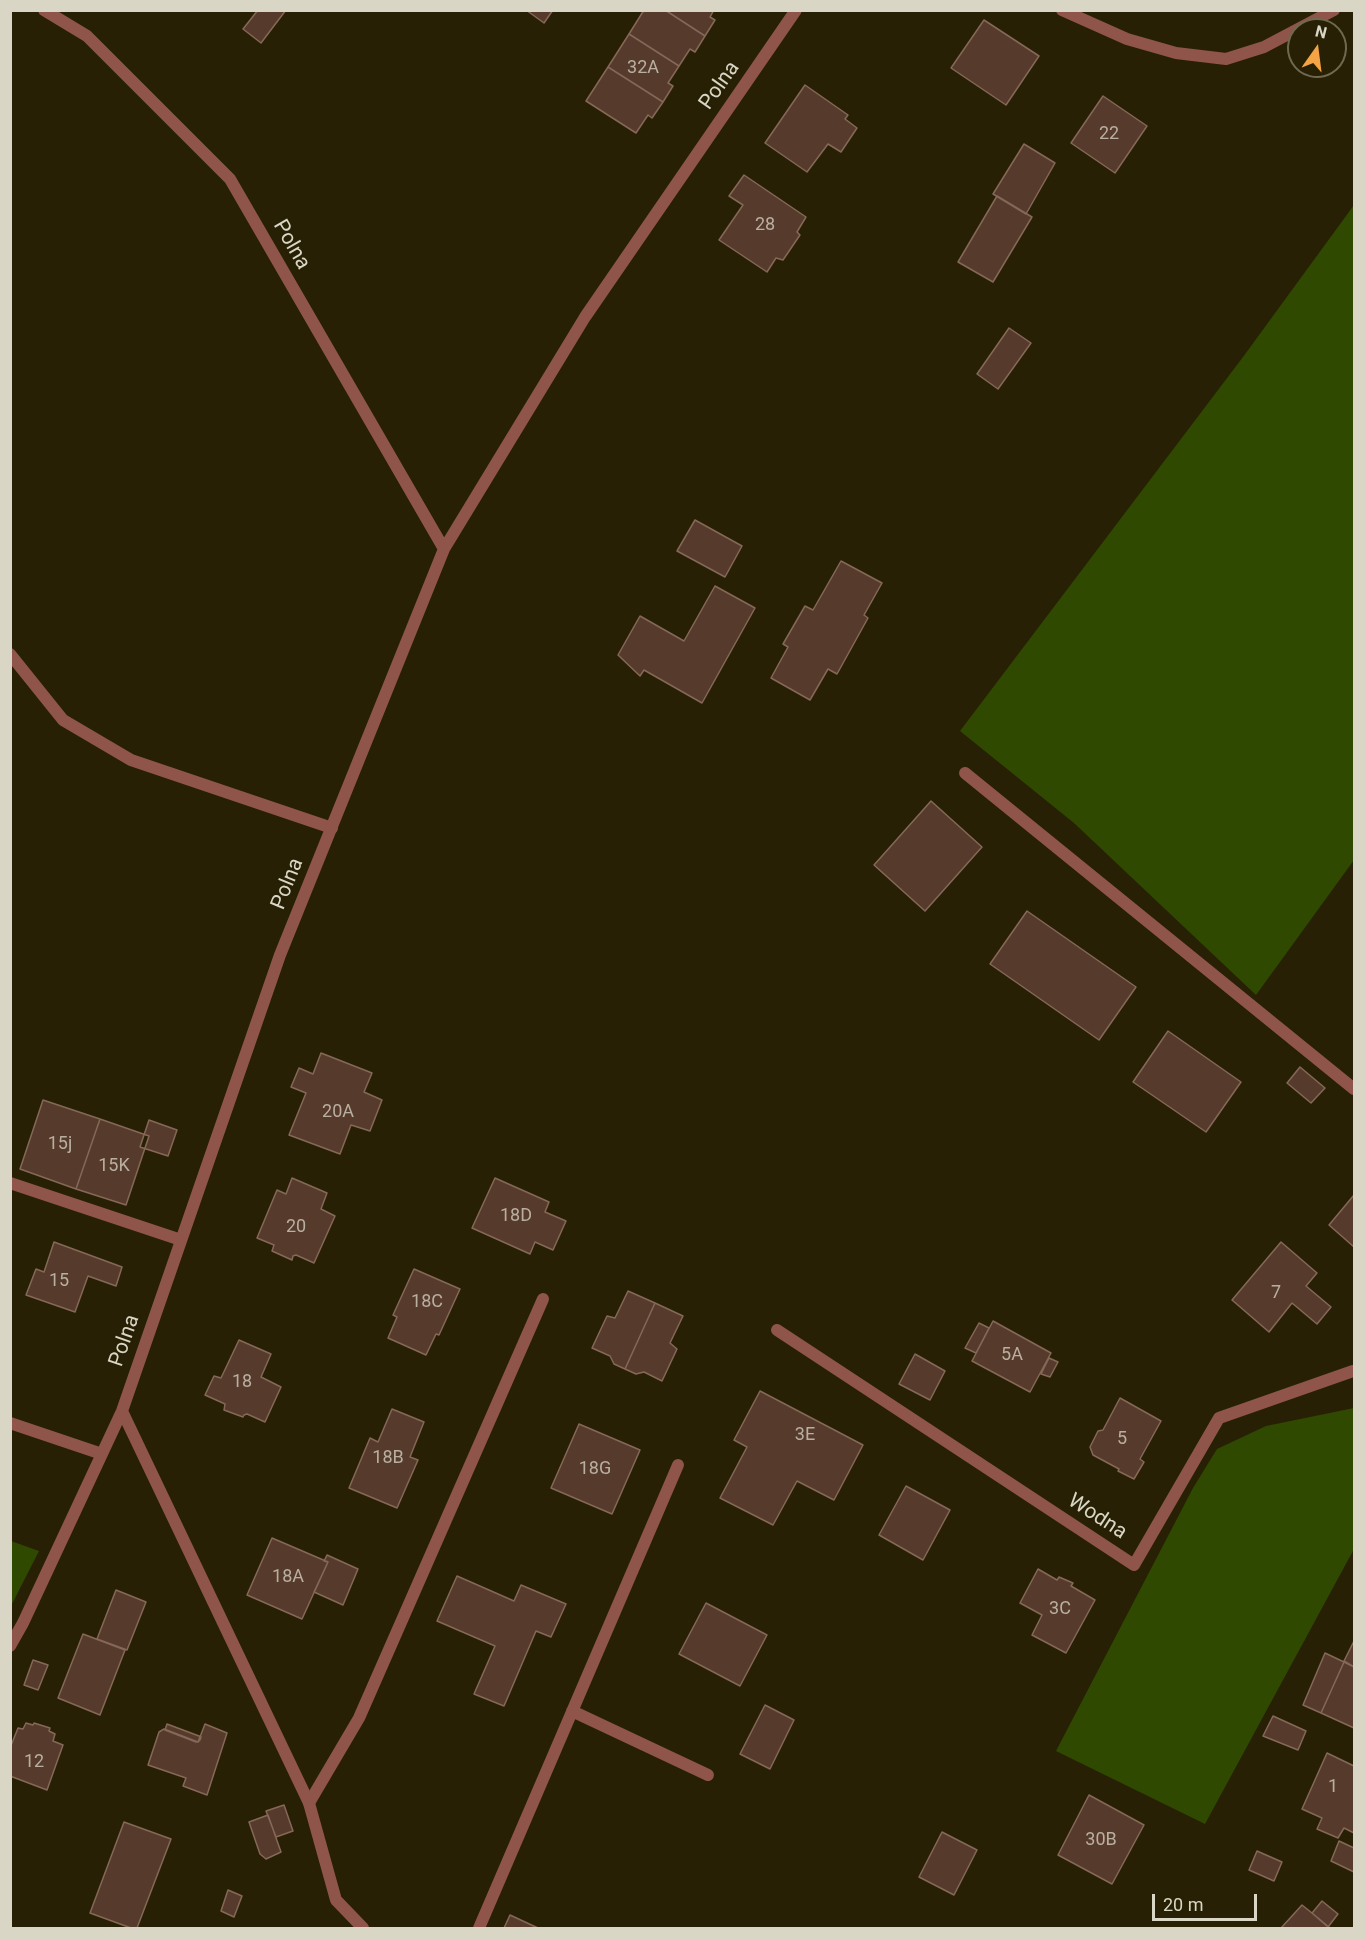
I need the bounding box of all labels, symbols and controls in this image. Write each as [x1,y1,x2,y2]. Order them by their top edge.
north arrow [1287,18,1347,78]
text: N [1313,21,1329,43]
house number: 32A [627,57,659,79]
street label: Polna [694,57,746,115]
house number: 22 [1099,123,1119,145]
house number: 28 [755,214,775,236]
street label: Polna [267,216,315,274]
street label: Polna [266,855,310,913]
house number: 20A [322,1101,354,1123]
house number: 15j [48,1133,72,1155]
house number: 15K [98,1155,130,1177]
house number: 18D [500,1205,532,1227]
house number: 20 [286,1216,306,1238]
house number: 15 [49,1270,69,1292]
house number: 7 [1271,1282,1281,1304]
house number: 18C [411,1291,443,1313]
street label: Polna [104,1312,146,1370]
house number: 5A [1001,1344,1023,1366]
house number: 18 [232,1371,252,1393]
house number: 3E [795,1424,815,1446]
house number: 5 [1117,1428,1127,1450]
house number: 18B [372,1447,404,1469]
house number: 18G [579,1458,611,1480]
street label: Wodna [1063,1489,1131,1545]
house number: 18A [272,1566,304,1588]
house number: 3C [1049,1598,1071,1620]
house number: 12 [24,1751,44,1773]
house number: 1 [1328,1776,1338,1798]
house number: 30B [1085,1829,1117,1851]
scale bar [1155,1882,1260,1920]
text: 20 m [1163,1894,1203,1915]

